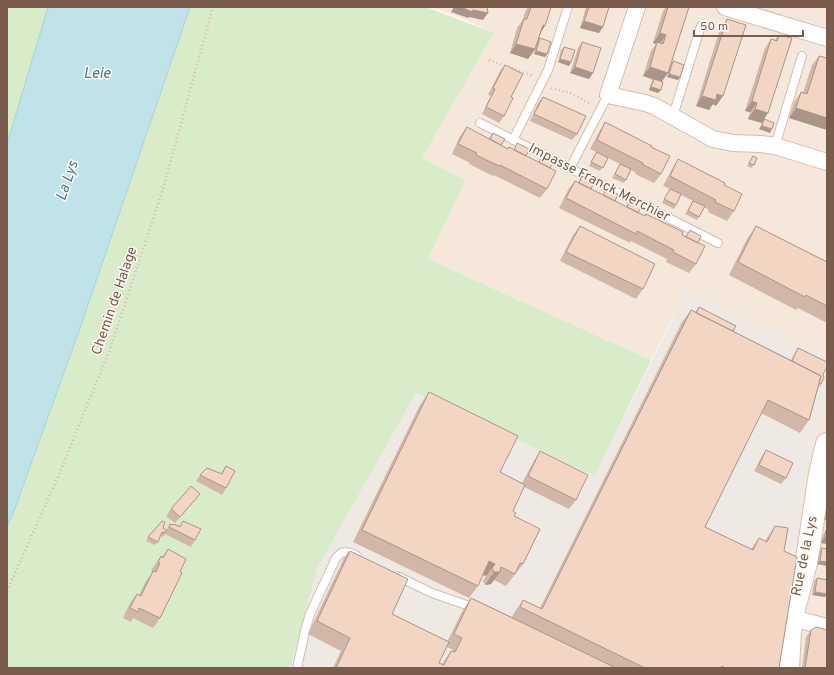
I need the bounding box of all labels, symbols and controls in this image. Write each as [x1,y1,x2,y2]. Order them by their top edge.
scale bar [694,12,803,38]
text: 50 m [700,19,728,35]
water label: Leie [83,65,111,84]
street label: Impasse Franck Merchier [526,140,673,226]
water label: La Lys [52,158,84,203]
street label: Chemin de Halage [88,245,142,357]
street label: Rue de la Lys [788,514,822,598]

